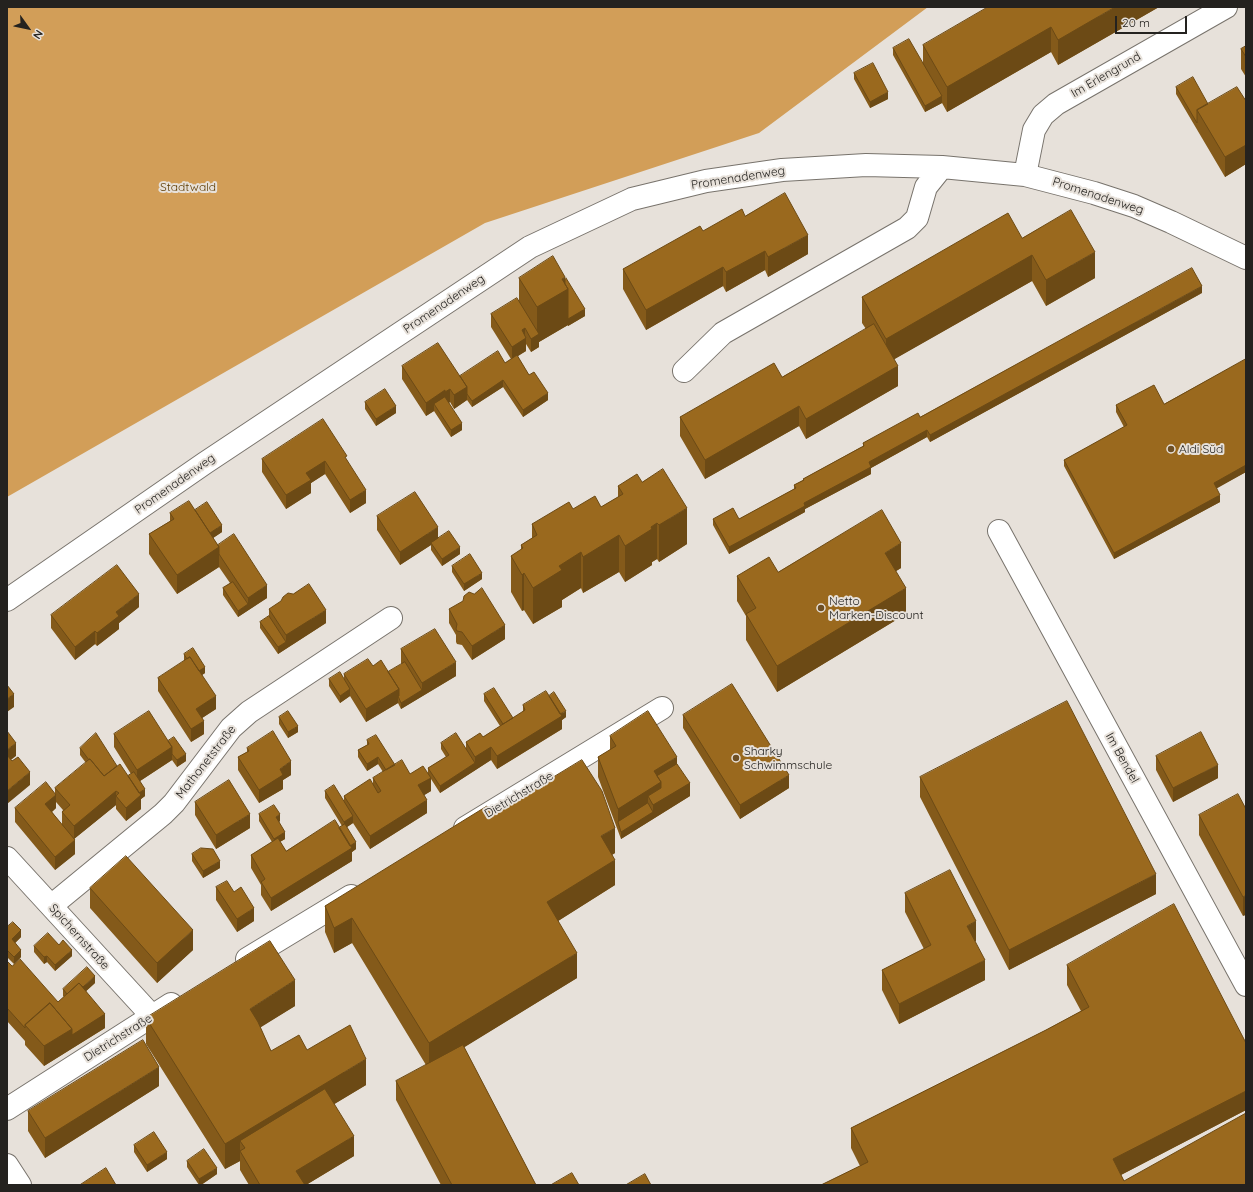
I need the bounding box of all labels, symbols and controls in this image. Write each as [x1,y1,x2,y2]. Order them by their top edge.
north arrow [8,8,48,48]
scale bar [1117,8,1189,34]
text: 20 m [1122,15,1150,30]
text: N [30,27,46,42]
street label: Im Erlengrund [1069,49,1143,101]
street label: Promenadenweg [690,163,786,193]
street label: Promenadenweg [1051,174,1145,218]
park label: Stadtwald [160,180,216,194]
street label: Promenadenweg [401,271,487,337]
place label: Aldi Süd [1179,442,1223,456]
marker: Aldi Süd [1166,444,1176,454]
street label: Promenadenweg [132,451,218,517]
place label: Netto Marken-Discount [829,594,923,622]
marker: Netto Marken-Discount [816,603,826,613]
street label: Mathonetstraße [173,723,239,801]
street label: Im Bendel [1102,730,1142,786]
place label: Sharky Schwimmschule [744,744,832,772]
marker: Sharky Schwimmschule [731,753,741,763]
street label: Dietrichstraße [482,769,556,821]
street label: Spichernstraße [46,901,112,973]
street label: Dietrichstraße [81,1011,155,1065]

